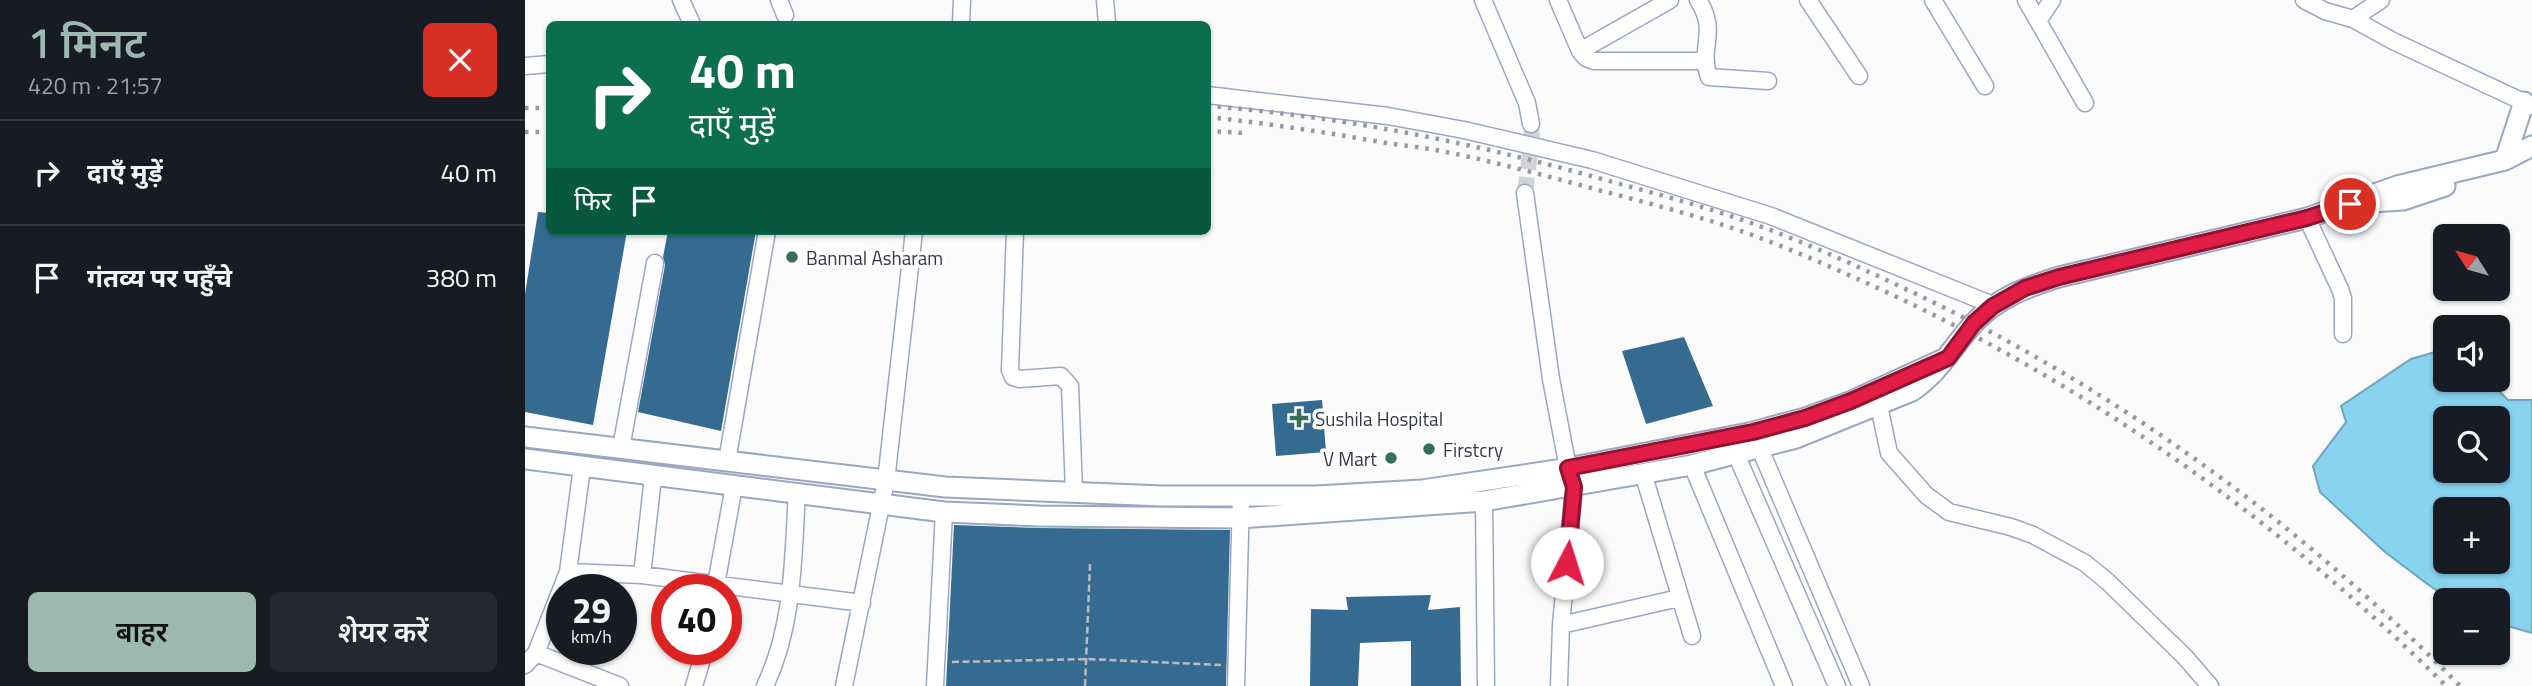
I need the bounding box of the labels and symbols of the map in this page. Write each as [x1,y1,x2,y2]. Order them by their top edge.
pin [2320,174,2380,234]
north arrow [2433,224,2509,301]
place label: Banmal Asharam [806,243,943,272]
marker: Banmal Asharam [784,249,800,265]
place label: Sushila Hospital [1315,404,1443,433]
marker: Sushila Hospital [1289,408,1309,428]
place label: Firstcry [1443,435,1503,464]
marker: Firstcry [1421,441,1437,457]
place label: V Mart [1323,444,1377,473]
marker: V Mart [1383,450,1399,466]
position arrow [1530,526,1604,600]
speed limit sign: 40 [651,574,742,665]

